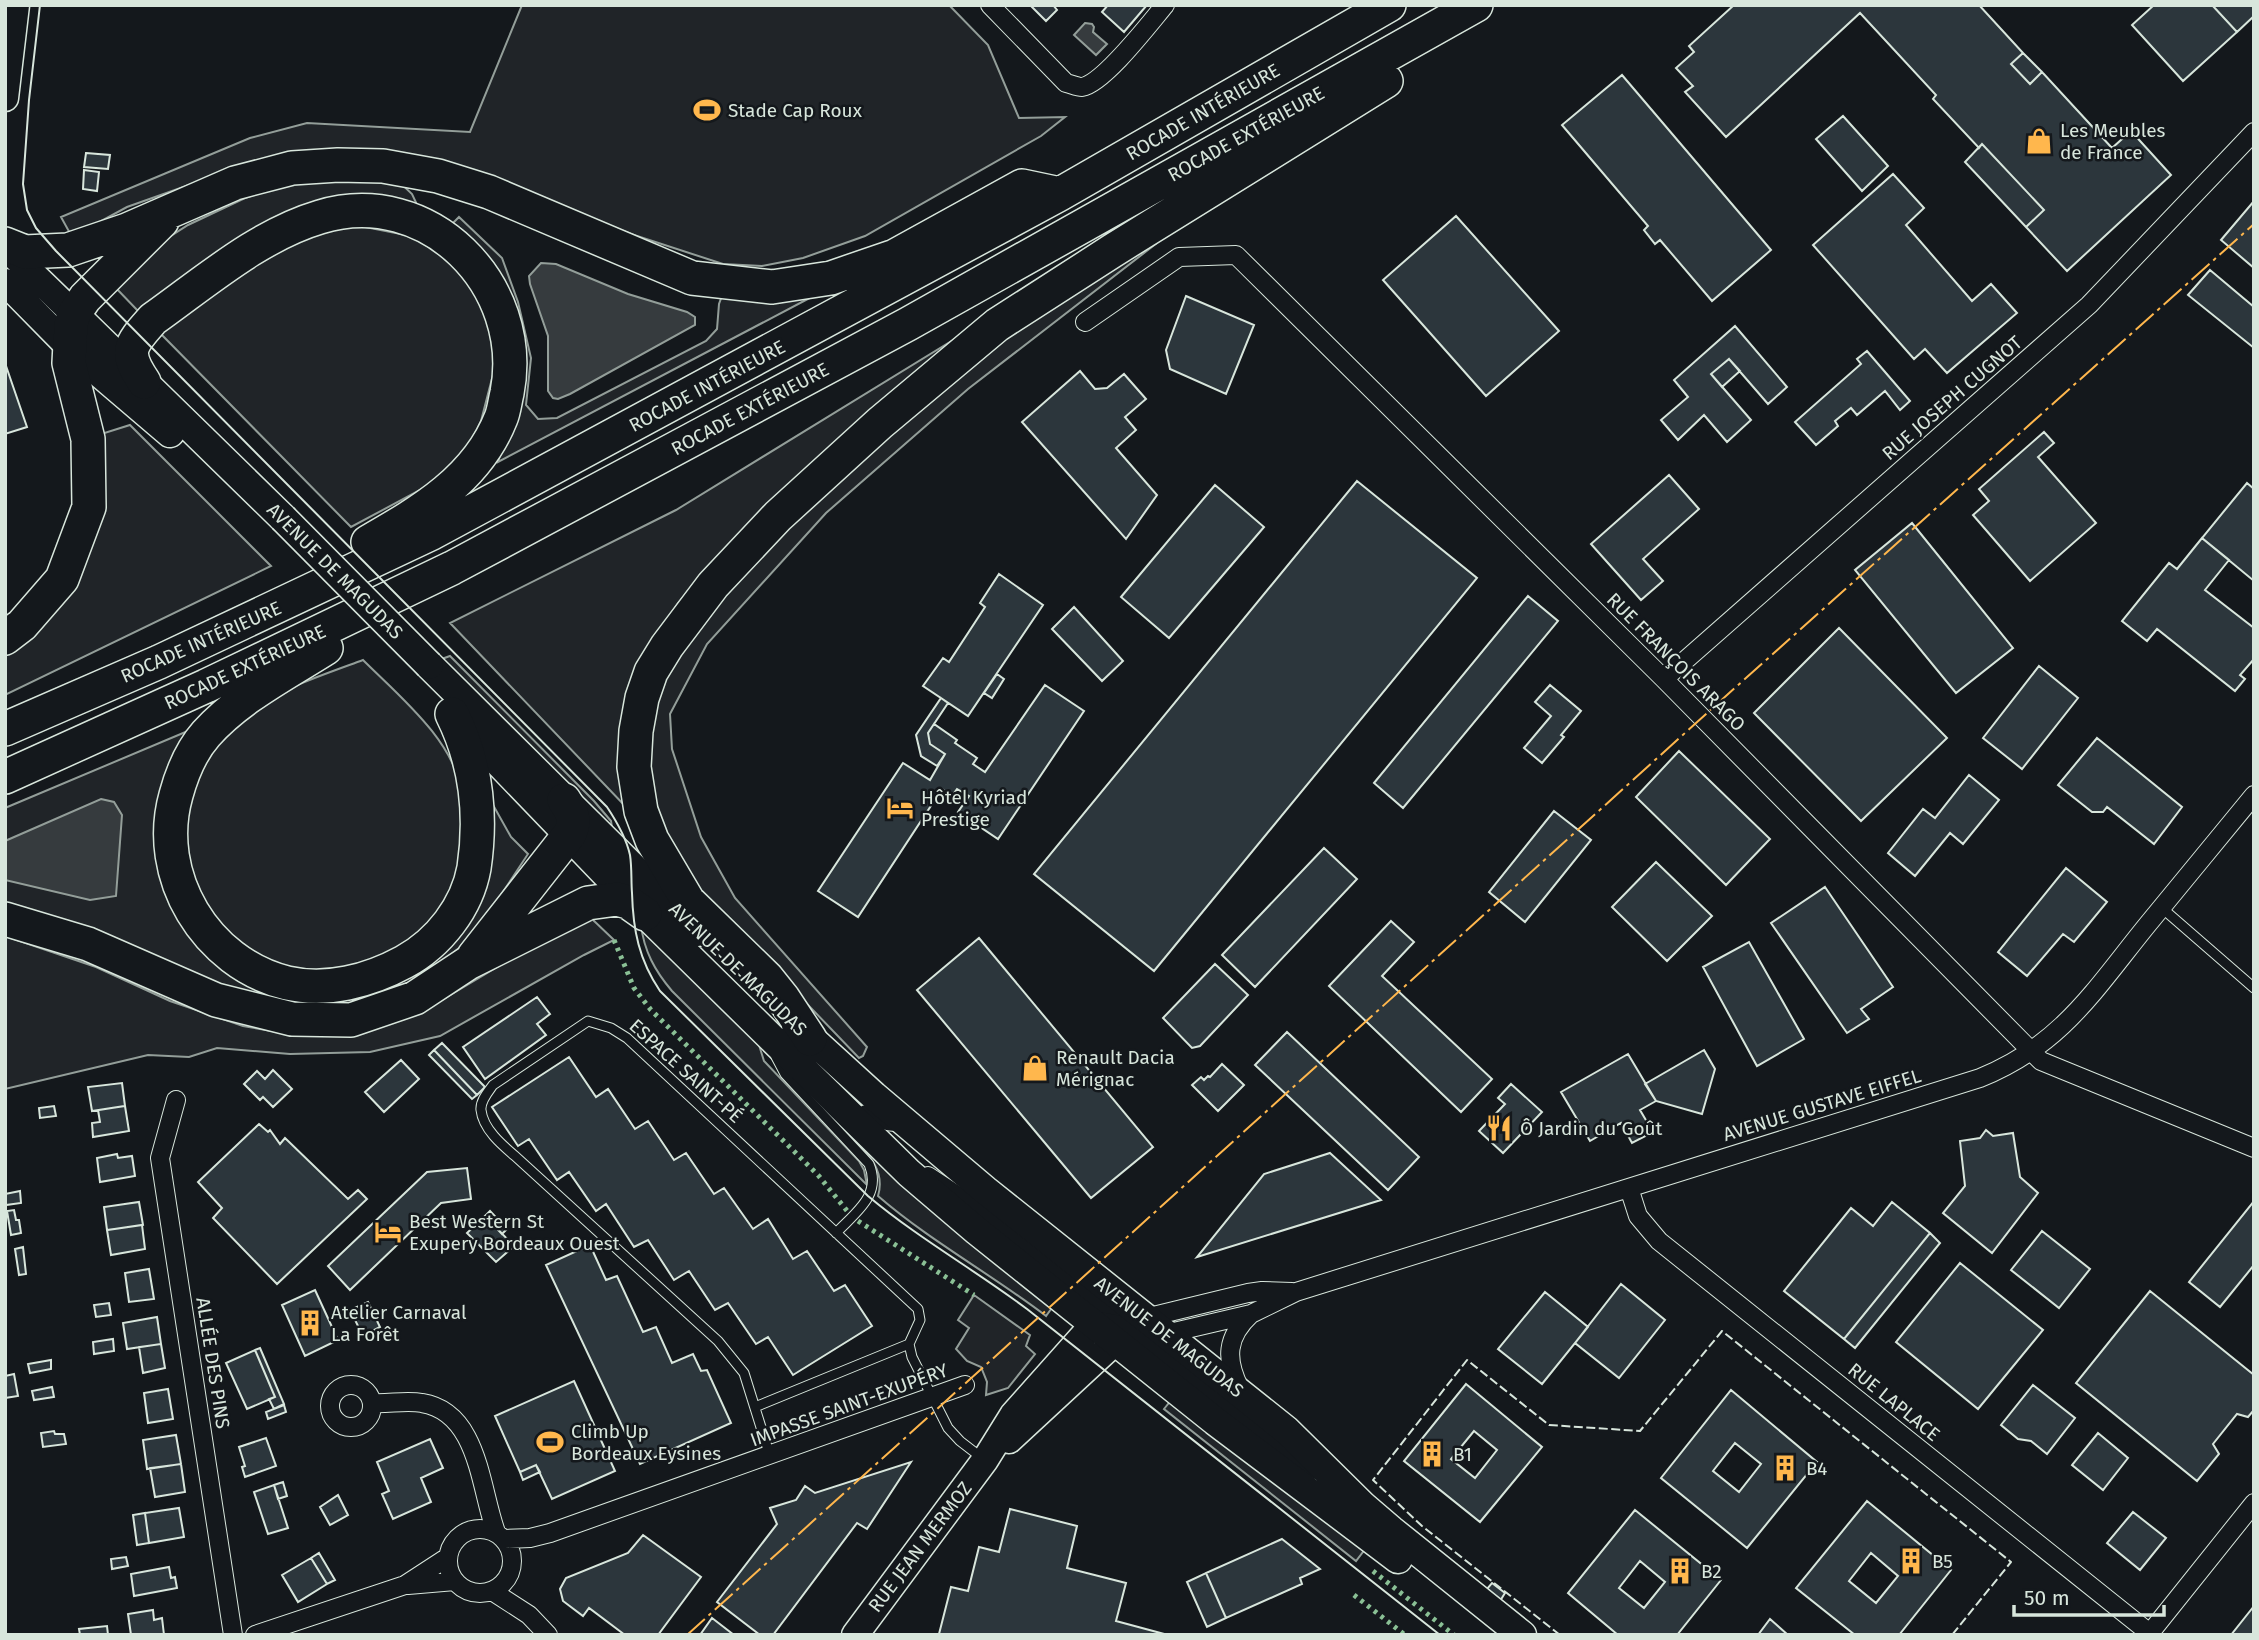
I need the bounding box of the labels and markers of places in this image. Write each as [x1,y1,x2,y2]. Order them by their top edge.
sports icon: Stade Cap Roux [692,95,722,125]
place label: Stade Cap Roux [728,99,863,122]
place label: Les Meubles de France [2060,119,2166,164]
shop icon: Les Meubles de France [2024,126,2054,156]
place label: Hôtel Kyriad Prestige [921,786,1027,831]
hotel icon: Hôtel Kyriad Prestige [885,793,915,823]
place label: Renault Dacia Mérignac [1056,1046,1175,1091]
shop icon: Renault Dacia Mérignac [1020,1053,1050,1083]
restaurant icon: Ô Jardin du Goût [1484,1113,1514,1143]
place label: Ô Jardin du Goût [1520,1117,1663,1140]
place label: Best Western St Exupery Bordeaux Ouest [409,1210,620,1255]
hotel icon: Best Western St Exupery Bordeaux Ouest [373,1217,403,1247]
place label: Atelier Carnaval La Forêt [331,1301,467,1346]
building icon: Atelier Carnaval La Forêt [295,1308,325,1338]
place label: Climb Up Bordeaux Eysines [571,1420,721,1465]
sports icon: Climb Up Bordeaux Eysines [535,1427,565,1457]
building icon: B1 [1417,1439,1447,1469]
place label: B1 [1453,1443,1472,1466]
building icon: B4 [1770,1453,1800,1483]
place label: B4 [1806,1457,1827,1480]
building icon: B5 [1896,1546,1926,1576]
place label: B5 [1932,1550,1953,1573]
building icon: B2 [1665,1556,1695,1586]
place label: B2 [1701,1560,1722,1583]

